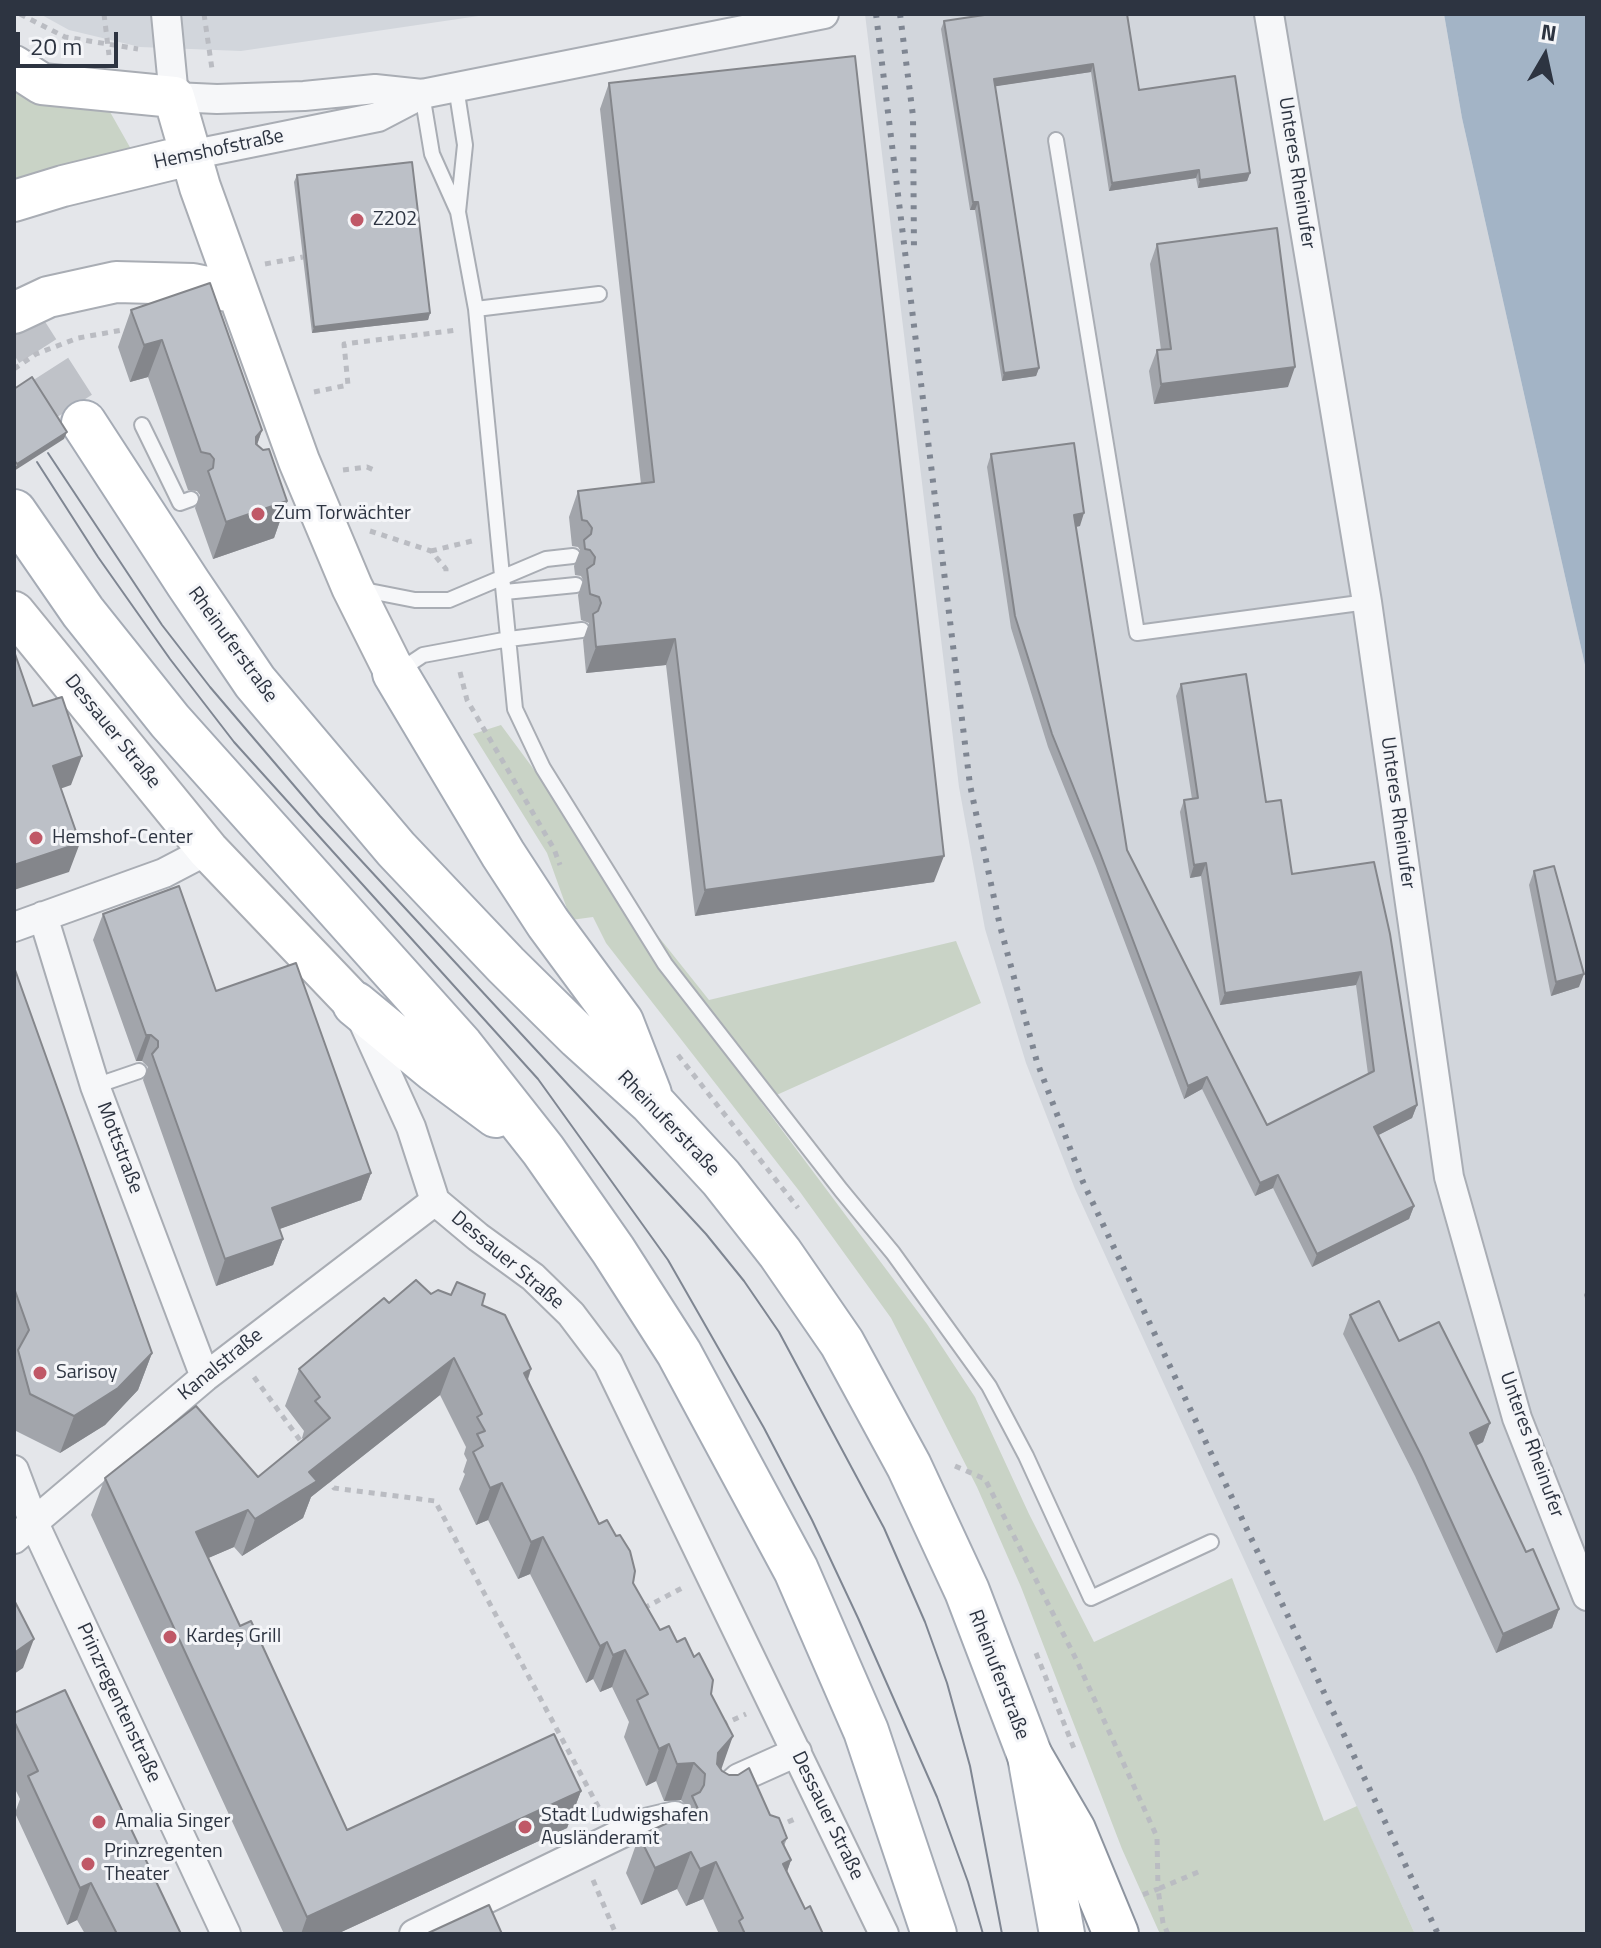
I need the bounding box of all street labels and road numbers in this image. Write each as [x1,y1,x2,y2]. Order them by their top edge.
street label: Unteres Rheinufer [1272,95,1320,251]
street label: Hemshofstraße [152,125,286,175]
street label: Rheinuferstraße [182,582,282,708]
street label: Dessauer Straße [59,670,165,794]
street label: Unteres Rheinufer [1374,735,1420,891]
street label: Rheinuferstraße [612,1066,724,1182]
street label: Mottstraße [91,1099,147,1197]
street label: Dessauer Straße [446,1207,568,1315]
street label: Kanalstraße [174,1324,268,1406]
street label: Unteres Rheinufer [1493,1369,1569,1521]
street label: Rheinuferstraße [962,1607,1034,1743]
street label: Prinzregentenstraße [70,1619,166,1787]
street label: Dessauer Straße [786,1748,868,1884]

